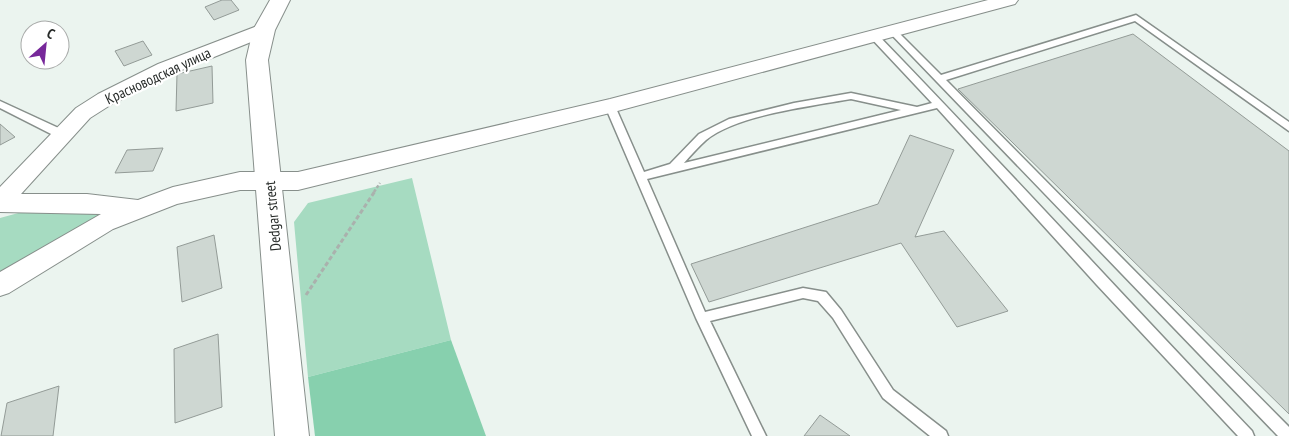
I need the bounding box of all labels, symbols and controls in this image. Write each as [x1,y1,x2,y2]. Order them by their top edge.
north arrow [20,20,70,70]
text: С [44,24,58,43]
street label: Красноводская улица [102,43,214,108]
street label: Dedgar street [260,180,285,252]

